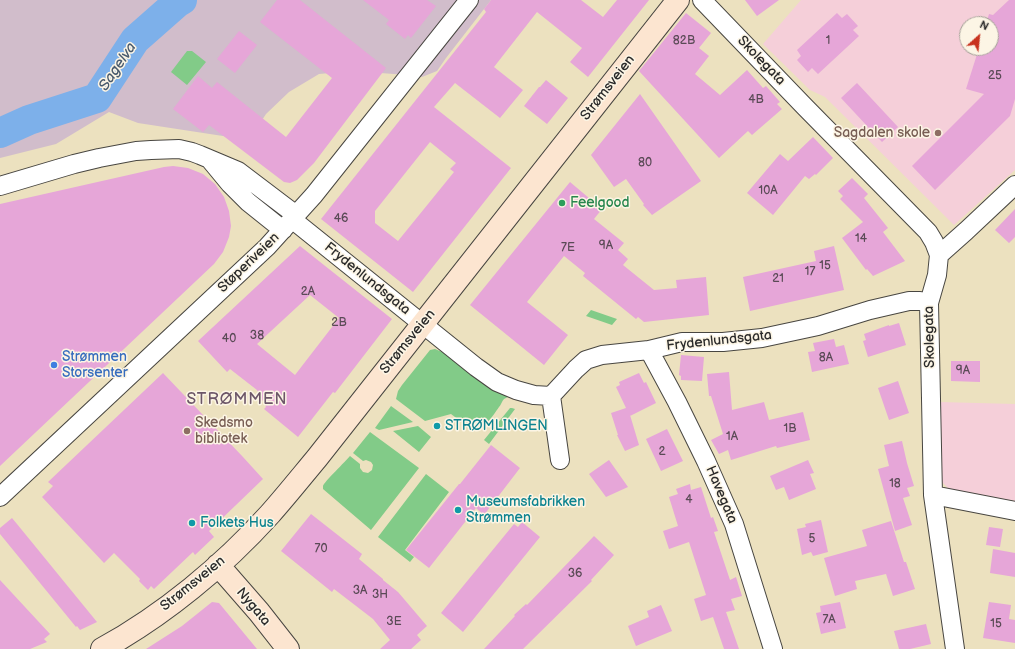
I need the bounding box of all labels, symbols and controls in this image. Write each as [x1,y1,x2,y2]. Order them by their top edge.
north arrow [959,16,999,56]
text: N [978,18,991,33]
street label: Skolegata [733,33,789,89]
house number: 82B [673,34,695,48]
house number: 1 [826,34,830,48]
water label: Sagelva [95,39,141,95]
street label: Strømsveien [577,52,639,124]
house number: 25 [988,69,1002,83]
house number: 4B [748,93,764,107]
place label: Sagdalen skole [834,125,930,141]
marker: Sagdalen skole [933,128,943,138]
house number: 80 [638,156,652,170]
house number: 10A [758,184,778,198]
place label: Feelgood [570,195,630,211]
marker: Feelgood [557,198,567,208]
house number: 46 [334,212,348,226]
street label: Støperiveien [215,230,283,296]
house number: 14 [855,232,867,246]
street label: Frydenlundsgata [321,239,413,319]
house number: 9A [599,239,613,253]
house number: 7E [561,241,575,255]
house number: 15 [819,259,831,273]
house number: 17 [805,265,815,279]
house number: 21 [772,272,784,286]
house number: 2A [301,285,315,299]
street label: Strømsveien [377,306,439,378]
street label: Skolegata [921,306,939,368]
house number: 2B [331,316,347,330]
street label: Frydenlundsgata [665,327,773,355]
house number: 38 [250,329,264,343]
house number: 40 [222,332,236,346]
place label: Strømmen Storsenter [62,349,128,382]
house number: 8A [819,351,833,365]
marker: Strømmen Storsenter [49,360,59,370]
house number: 9A [956,364,970,378]
district label: STRØMMEN [186,390,288,410]
place label: Skedsmo bibliotek [195,415,253,448]
place label: STRØMLINGEN [445,418,548,434]
marker: STRØMLINGEN [432,421,442,431]
house number: 1B [784,422,796,436]
marker: Skedsmo bibliotek [182,426,192,436]
house number: 1A [726,430,738,444]
house number: 2 [658,445,666,459]
street label: Havegata [701,464,741,526]
house number: 18 [889,477,901,491]
house number: 4 [685,493,693,507]
place label: Museumsfabrikken Strømmen [466,494,585,526]
marker: Museumsfabrikken Strømmen [453,505,463,515]
place label: Folkets Hus [200,515,274,531]
marker: Folkets Hus [187,518,197,528]
house number: 5 [809,532,815,546]
house number: 70 [315,542,327,556]
street label: Strømsveien [157,553,229,615]
house number: 36 [568,567,582,581]
house number: 3A [353,584,367,598]
street label: Nygata [232,585,274,629]
house number: 3H [372,588,388,602]
house number: 7A [822,613,836,627]
house number: 3E [386,615,402,629]
house number: 15 [990,617,1002,631]

